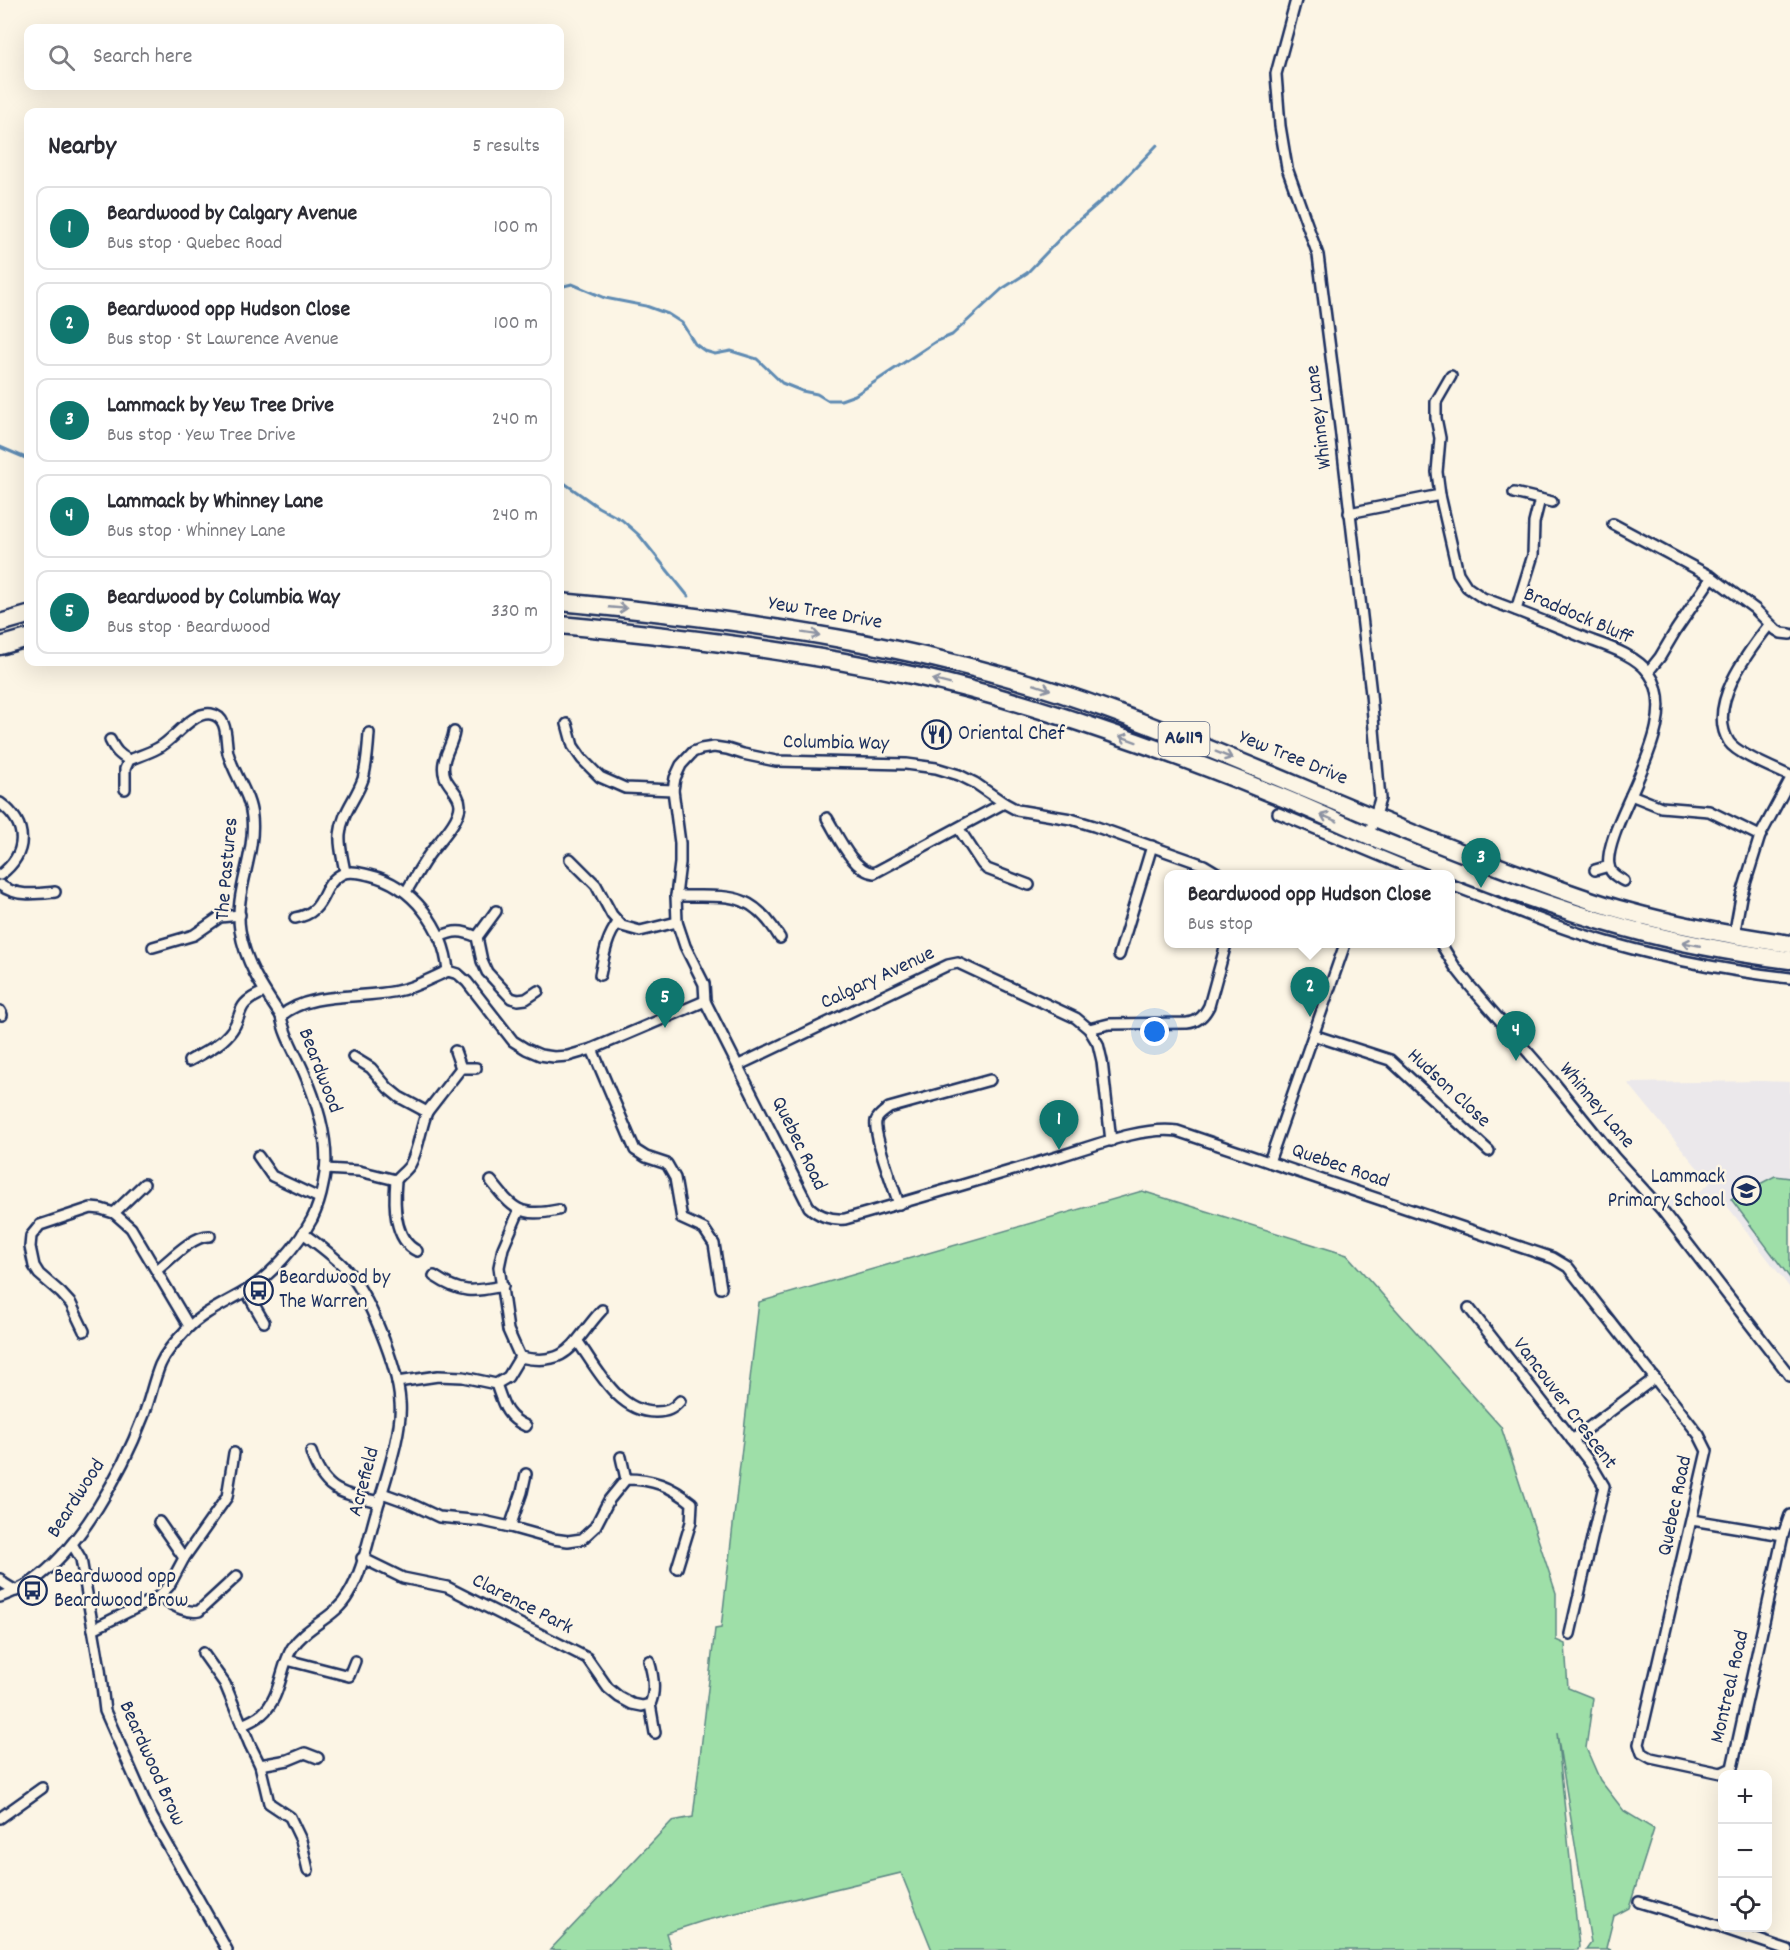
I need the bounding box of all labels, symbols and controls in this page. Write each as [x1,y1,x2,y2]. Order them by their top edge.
search box [24,24,564,90]
icon: search [45,41,78,74]
text: Search here [93,42,192,73]
text: Nearby [48,129,116,166]
text: 5 results [472,133,540,161]
text: Beardwood by Calgary Avenue [107,199,357,230]
text: 1 [67,214,72,242]
text: 100 m [494,214,538,242]
text: Bus stop · Quebec Road [107,230,282,258]
text: Beardwood opp Hudson Close [107,295,350,326]
text: 2 [65,310,74,338]
text: 100 m [494,310,538,338]
text: Bus stop · St Lawrence Avenue [107,326,339,354]
street label: Whinney Lane [1299,363,1341,471]
text: Lammack by Yew Tree Drive [107,391,334,422]
text: 3 [65,406,74,434]
text: 240 m [492,406,538,434]
text: Bus stop · Yew Tree Drive [107,422,295,450]
text: Lammack by Whinney Lane [107,487,323,518]
text: 4 [65,502,74,530]
text: 240 m [492,502,538,530]
text: Bus stop · Whinney Lane [107,518,286,546]
street label: Braddock Bluff [1518,580,1638,654]
text: Beardwood by Columbia Way [107,583,340,614]
street label: Yew Tree Drive [766,589,884,639]
text: 5 [65,598,74,626]
text: 330 m [491,598,538,626]
one-way arrow [607,603,627,614]
text: Bus stop · Beardwood [107,614,270,642]
one-way arrow [801,628,820,639]
one-way arrow [932,676,951,688]
one-way arrow [1032,682,1051,693]
restaurant icon: Oriental Chef [921,719,953,751]
place label: Oriental Chef [958,720,1065,750]
road number: A6119 [1158,722,1210,756]
street label: Yew Tree Drive [1234,724,1352,794]
street label: Columbia Way [783,728,890,760]
one-way arrow [1119,733,1138,744]
one-way arrow [1215,750,1233,761]
one-way arrow [1320,811,1338,822]
street label: The Pastures [209,816,247,922]
pin: 3 [1462,838,1500,888]
popup [1164,870,1455,948]
text: Beardwood opp Hudson Close [1188,880,1431,911]
text: Bus stop [1188,911,1253,939]
one-way arrow [1682,938,1701,949]
street label: Calgary Avenue [816,939,940,1019]
pin: 2 [1290,968,1330,1017]
pin: 5 [646,978,684,1028]
pin: 4 [1496,1012,1536,1061]
your location [1140,1017,1169,1046]
street label: Beardwood [289,1024,349,1118]
street label: Hudson Close [1399,1042,1497,1136]
street label: Whinney Lane [1551,1056,1641,1156]
street label: Quebec Road [762,1092,834,1196]
pin: 1 [1040,1100,1078,1150]
street label: Quebec Road [1287,1136,1393,1198]
place label: Lammack Primary School [1607,1163,1725,1217]
school or university icon: Lammack Primary School [1730,1174,1762,1206]
place label: Beardwood by The Warren [279,1264,391,1318]
bus stop icon: Beardwood by The Warren [242,1275,274,1307]
street label: Vancouver Crescent [1504,1332,1624,1477]
street label: Acrefield [341,1444,389,1520]
street label: Quebec Road [1651,1453,1701,1559]
street label: Beardwood [40,1454,114,1544]
place label: Beardwood opp Beardwood Brow [54,1563,188,1617]
street label: Clarence Park [466,1567,578,1643]
bus stop icon: Beardwood opp Beardwood Brow [17,1574,49,1606]
street label: Montreal Road [1703,1628,1759,1746]
street label: Beardwood Brow [110,1697,192,1831]
map controls [1718,1770,1772,1932]
button: + [1718,1770,1772,1824]
button: − [1718,1824,1772,1878]
button: locate [1718,1878,1772,1932]

